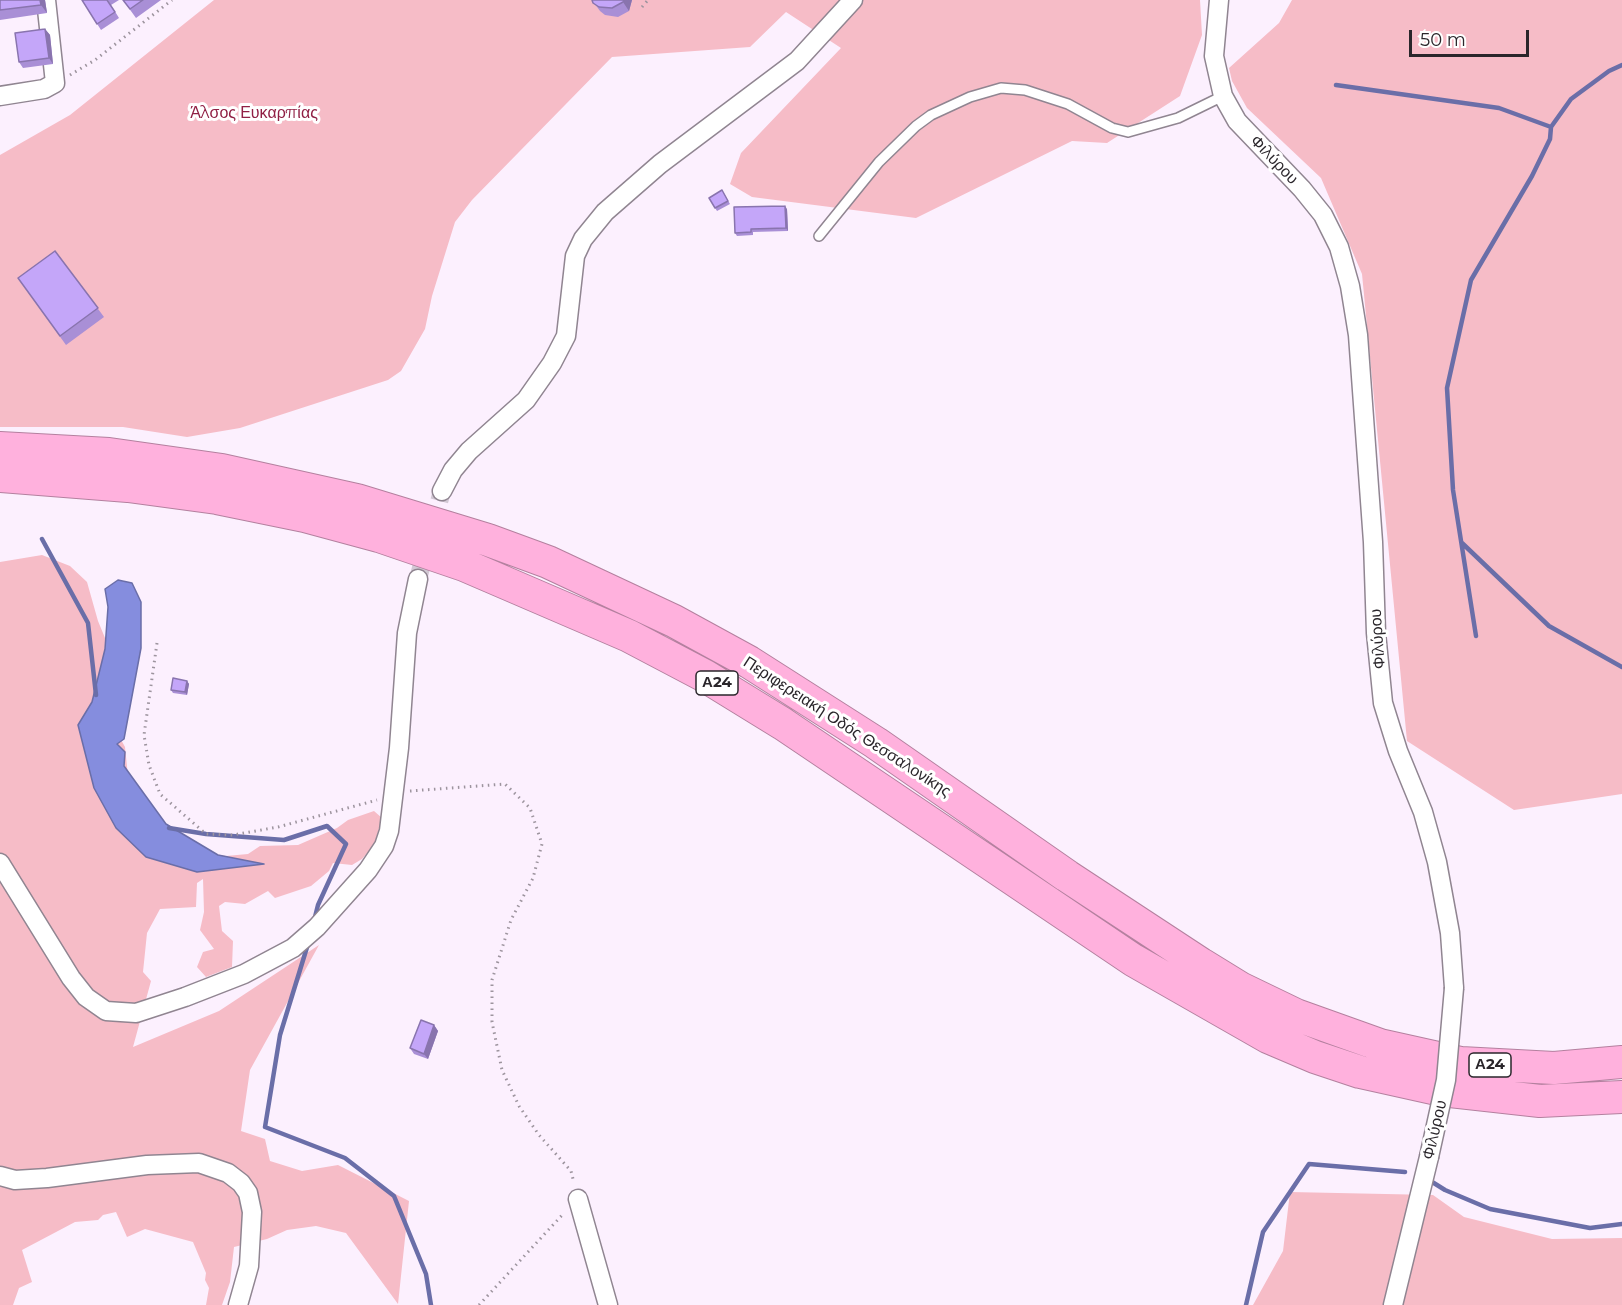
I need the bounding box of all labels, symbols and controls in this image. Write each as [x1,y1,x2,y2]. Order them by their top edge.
scale bar [1412,18,1532,56]
text: 50 m [1420,29,1466,51]
park label: Άλσος Ευκαρπίας [190,103,318,123]
street label: Φιλύρου [1246,132,1302,188]
street label: Φιλύρου [1366,608,1390,670]
street label: Περιφερειακή Οδός Θεσσαλονίκης [740,653,954,801]
road number: Α24 [696,671,738,695]
road number: Α24 [1469,1053,1511,1077]
street label: Φιλύρου [1419,1098,1451,1162]

